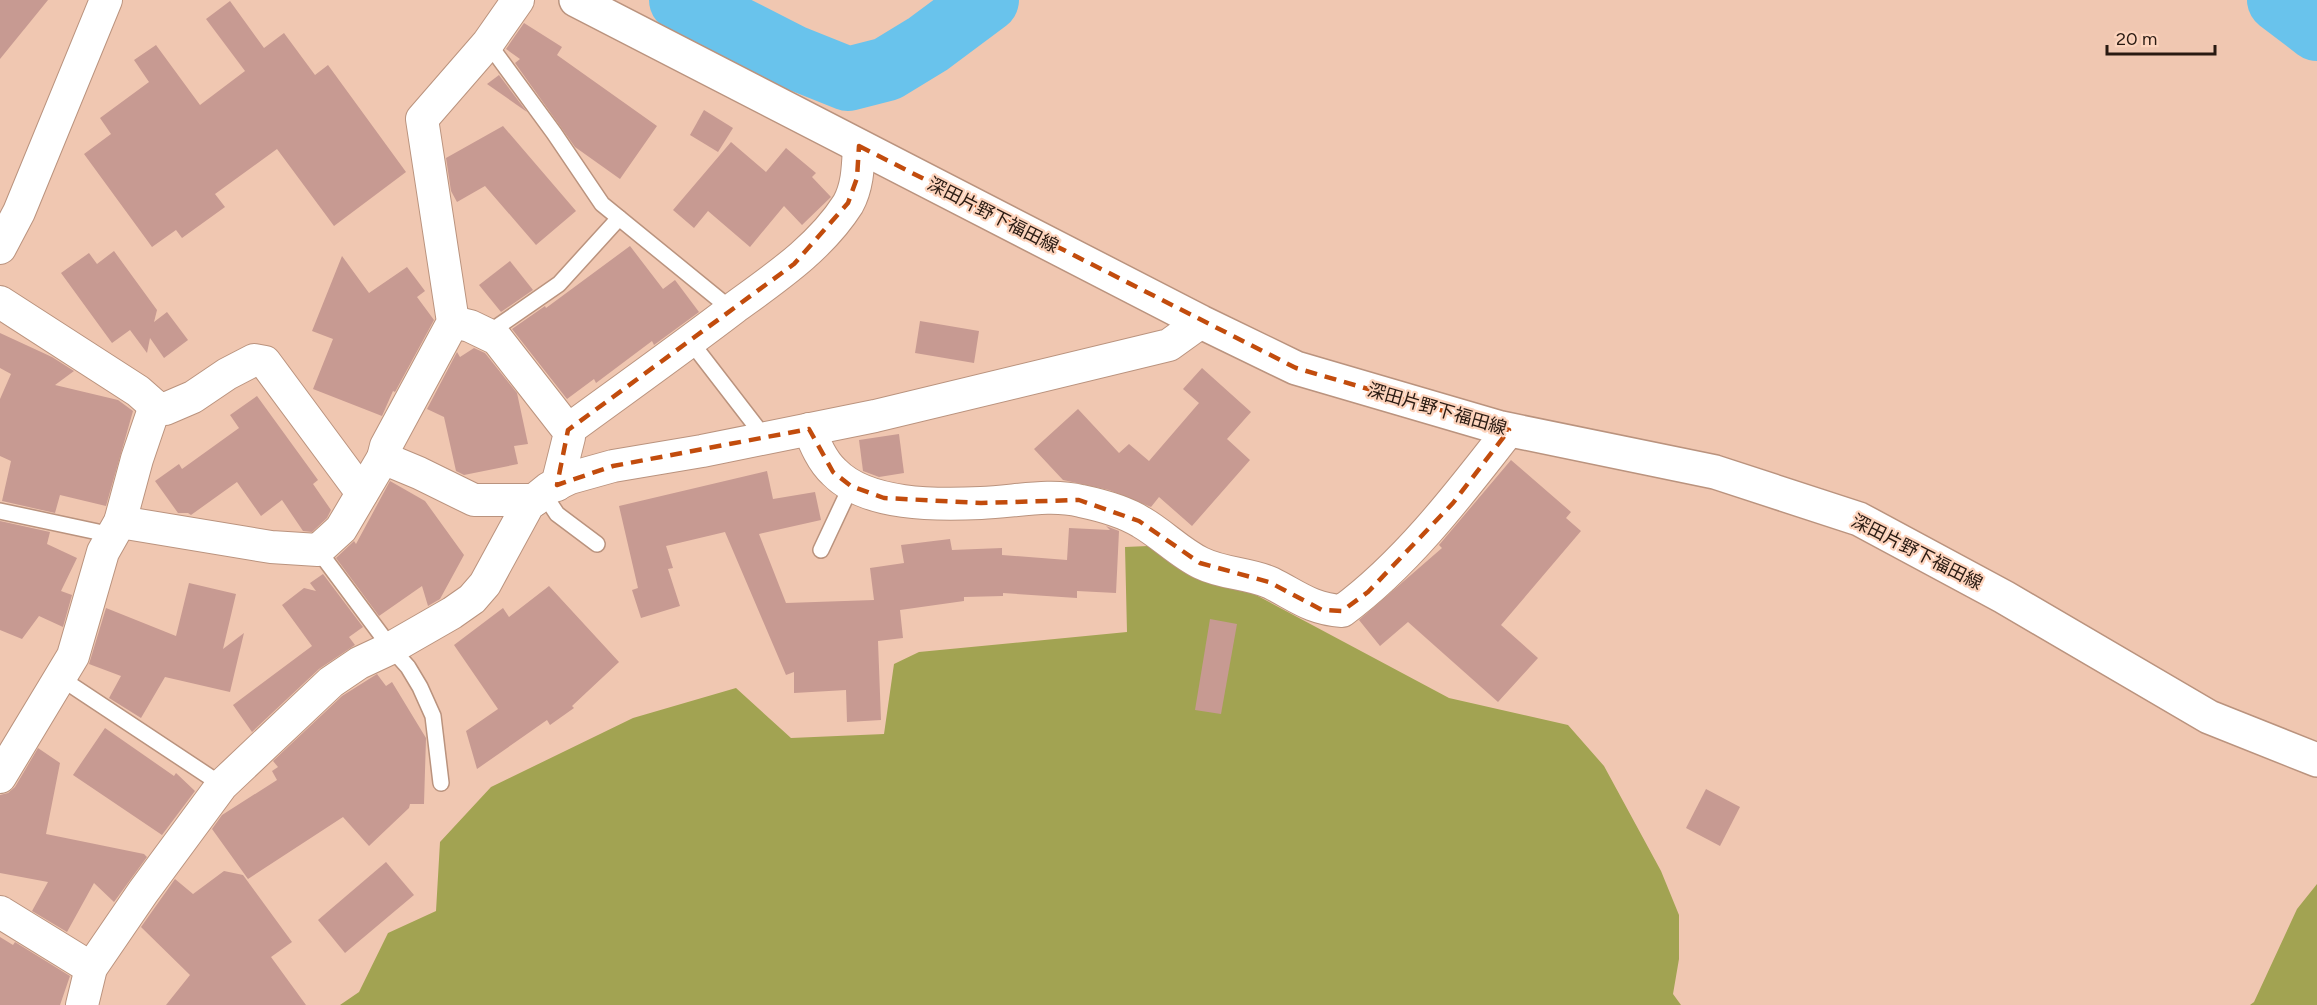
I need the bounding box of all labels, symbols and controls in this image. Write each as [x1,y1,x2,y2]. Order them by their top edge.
scale bar [2107,18,2215,56]
text: 20 m [2116,28,2157,50]
street label: 深田片野下福田線 [924,173,1062,257]
street label: 深田片野下福田線 [1365,379,1509,439]
street label: 深田片野下福田線 [1848,510,1986,594]

